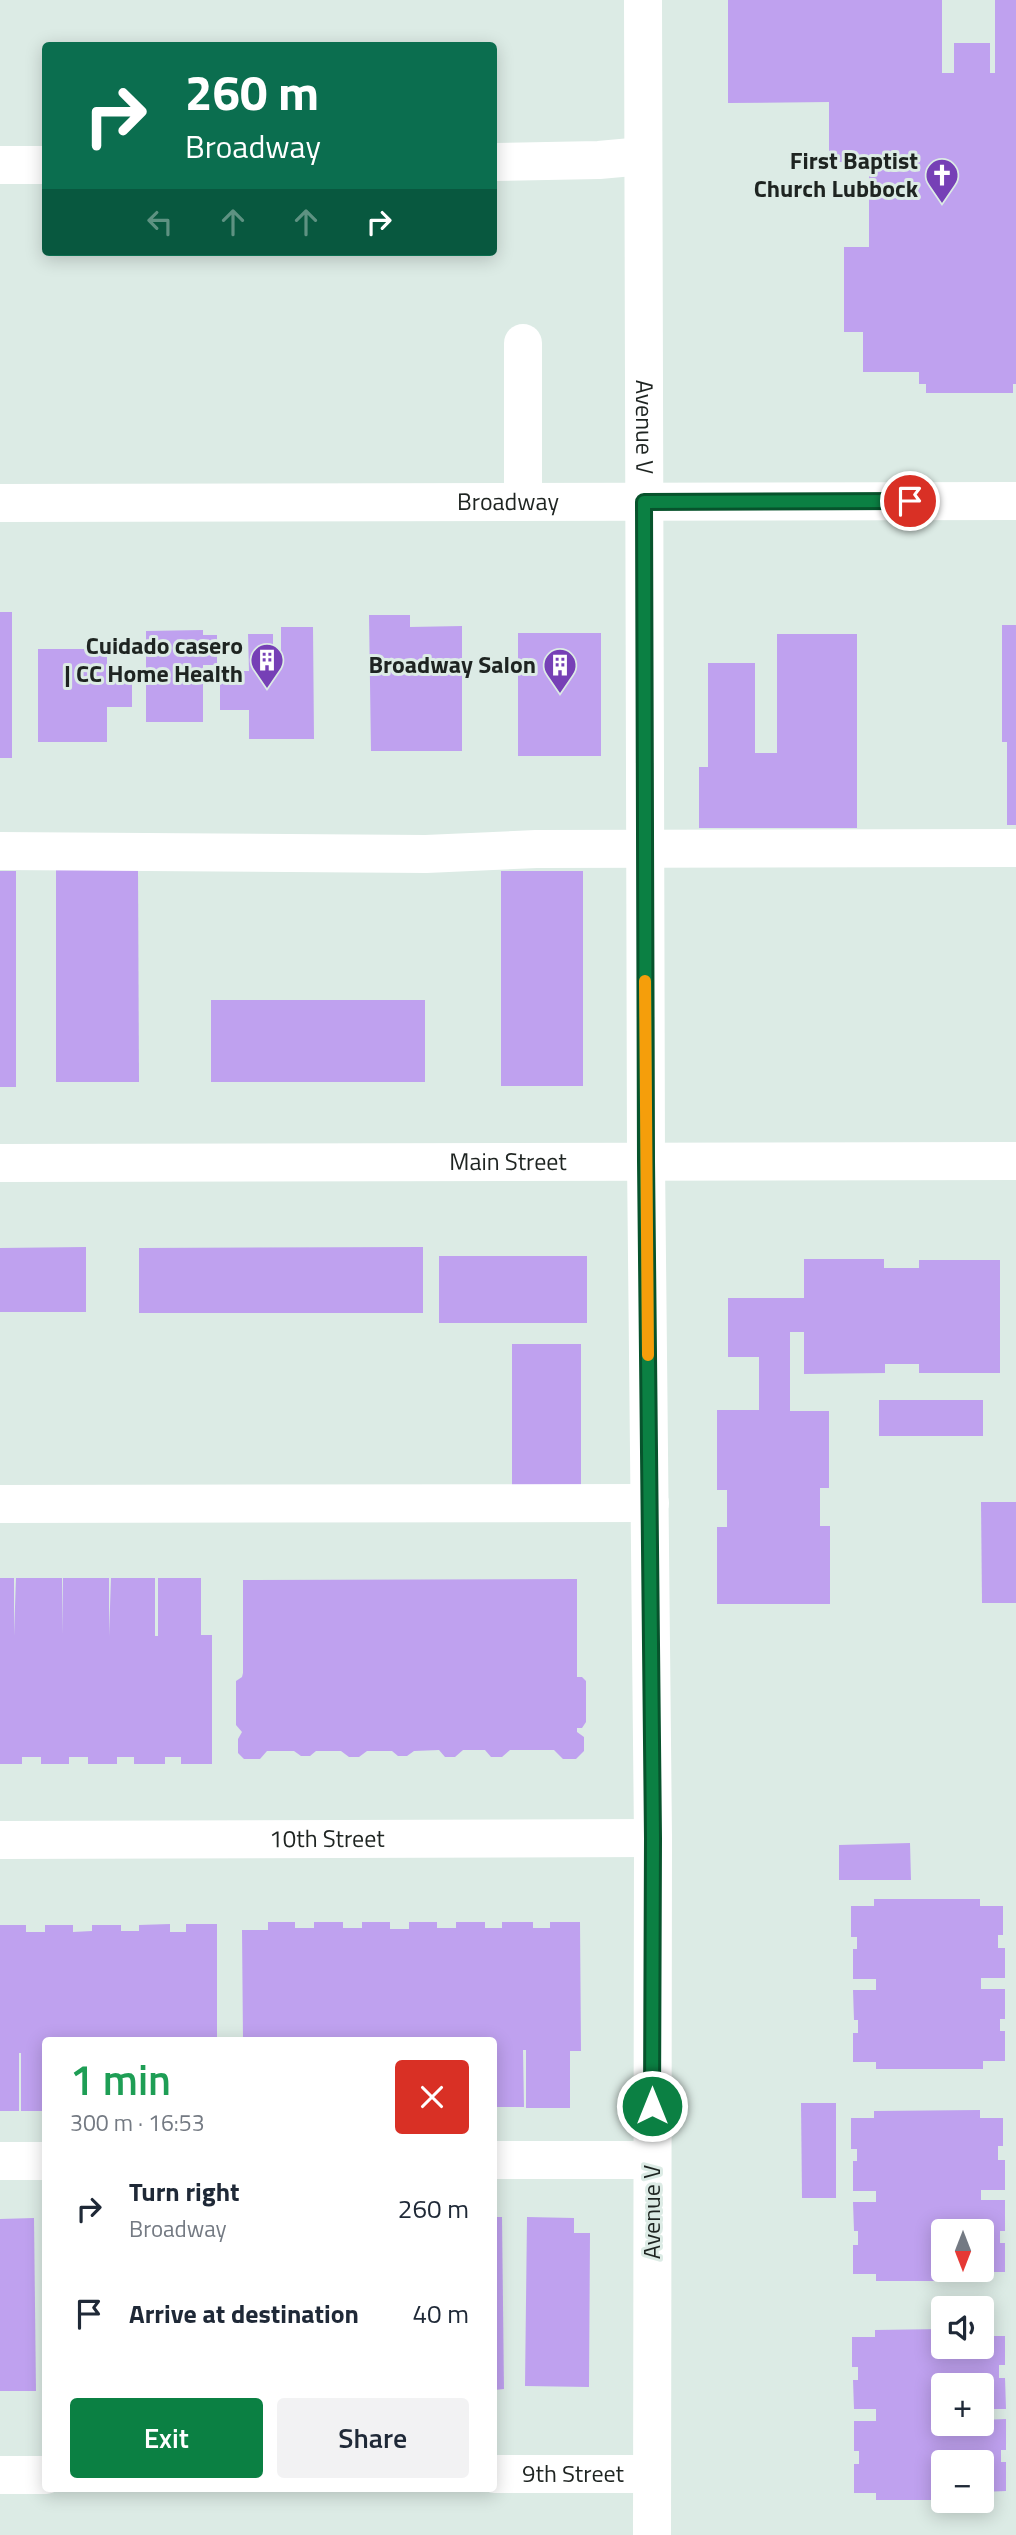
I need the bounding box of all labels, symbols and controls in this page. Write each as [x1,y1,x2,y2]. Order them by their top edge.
text: 260 m [185,54,319,129]
icon: right [70,70,161,161]
text: Broadway [185,122,321,170]
place label: First Baptist Church Lubbock [754,142,919,206]
church icon: First Baptist Church Lubbock [923,156,961,205]
icon: left [141,203,179,241]
icon: ahead [214,203,252,241]
icon: ahead [287,203,325,241]
icon: right [360,203,398,241]
street label: Avenue V [627,380,663,474]
pin [880,471,940,531]
icon: arrive [891,482,929,520]
street label: Broadway [457,483,559,519]
place label: Cuidado casero | CC Home Health [64,627,243,691]
building icon: Cuidado casero | CC Home Health [248,641,286,690]
place label: Broadway Salon [369,646,536,682]
building icon: Broadway Salon [541,646,579,695]
street label: Main Street [449,1143,567,1179]
street label: 10th Street [269,1820,385,1856]
text: 1 min [70,2047,171,2111]
button: close [395,2060,469,2134]
position arrow [615,2069,689,2143]
text: 300 m · 16:53 [70,2105,205,2140]
street label: Avenue V [633,2165,669,2259]
text: Turn right [129,2172,240,2211]
text: 260 m [398,2189,469,2228]
icon: right [70,2190,108,2228]
text: Broadway [129,2211,227,2246]
north arrow [931,2219,994,2282]
map controls [931,2219,994,2513]
text: Arrive at destination [129,2294,359,2333]
text: 40 m [412,2294,469,2333]
icon: arrive [70,2295,108,2333]
button: sound [931,2296,994,2359]
button: + [931,2373,994,2436]
button: Exit [70,2398,263,2478]
button: Share [277,2398,469,2478]
button: − [931,2450,994,2513]
street label: 9th Street [522,2455,625,2491]

